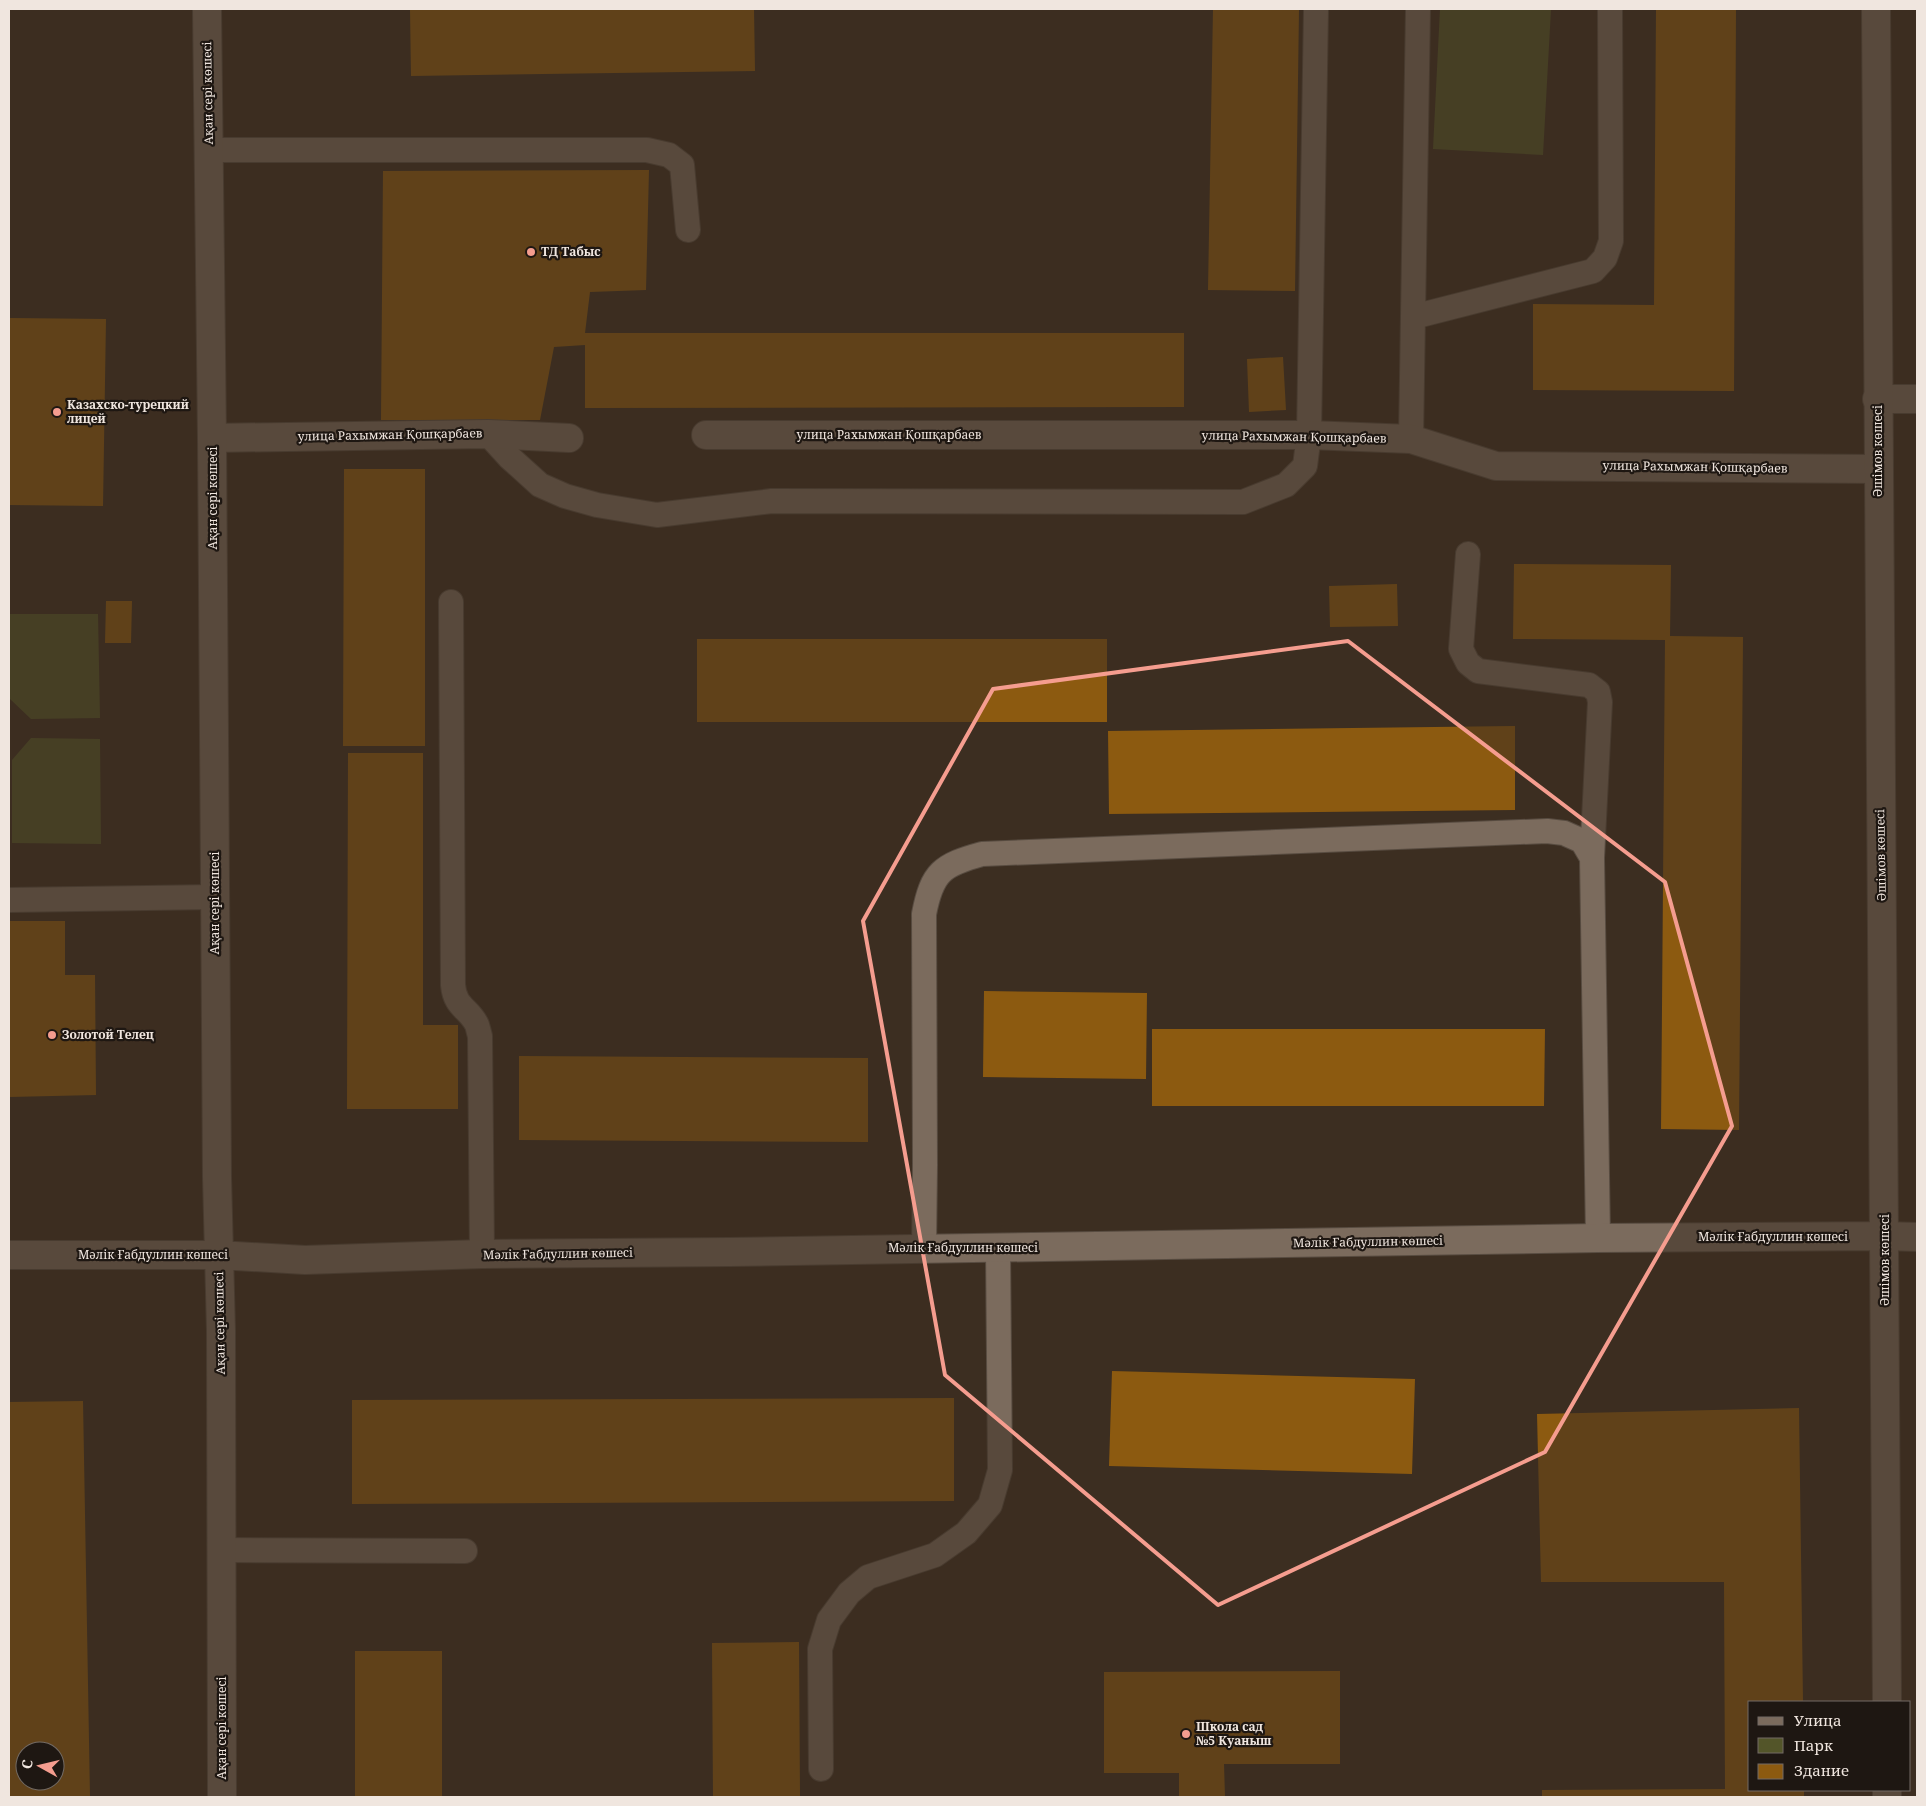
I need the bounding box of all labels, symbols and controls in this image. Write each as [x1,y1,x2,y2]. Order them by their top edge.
street label: Ақан сері көшесі [198,41,217,145]
place label: ТД Табыс [541,243,600,260]
marker: ТД Табыс [525,246,537,258]
place label: Казахско-турецкий лицей [67,396,189,427]
street label: Әшімов көшесі [1869,405,1886,497]
marker: Казахско-турецкий лицей [51,406,63,418]
street label: улица Рахымжан Қошқарбаев [297,424,483,445]
street label: улица Рахымжан Қошқарбаев [797,426,982,443]
street label: улица Рахымжан Қошқарбаев [1201,426,1387,447]
street label: Ақан сері көшесі [204,446,221,550]
street label: улица Рахымжан Қошқарбаев [1602,456,1788,477]
street label: Әшімов көшесі [1871,809,1890,901]
street label: Ақан сері көшесі [206,851,223,955]
place label: Золотой Телец [62,1026,154,1043]
marker: Золотой Телец [46,1029,58,1041]
street label: Әшімов көшесі [1876,1214,1893,1306]
street label: Мәлік Ғабдуллин көшесі [1698,1228,1848,1245]
street label: Мәлік Ғабдуллин көшесі [1293,1232,1443,1251]
street label: Мәлік Ғабдуллин көшесі [888,1239,1038,1256]
street label: Мәлік Ғабдуллин көшесі [483,1244,633,1263]
street label: Мәлік Ғабдуллин көшесі [78,1246,228,1263]
street label: Ақан сері көшесі [210,1271,229,1375]
street label: Ақан сері көшесі [213,1676,230,1780]
legend [1748,1701,1911,1791]
text: Улица [1794,1710,1842,1730]
place label: Школа сад №5 Куаныш [1196,1718,1272,1749]
marker: Школа сад №5 Куаныш [1180,1728,1192,1740]
text: Парк [1794,1735,1833,1755]
north arrow [15,1741,65,1791]
text: С [17,1758,37,1770]
text: Здание [1794,1760,1849,1780]

